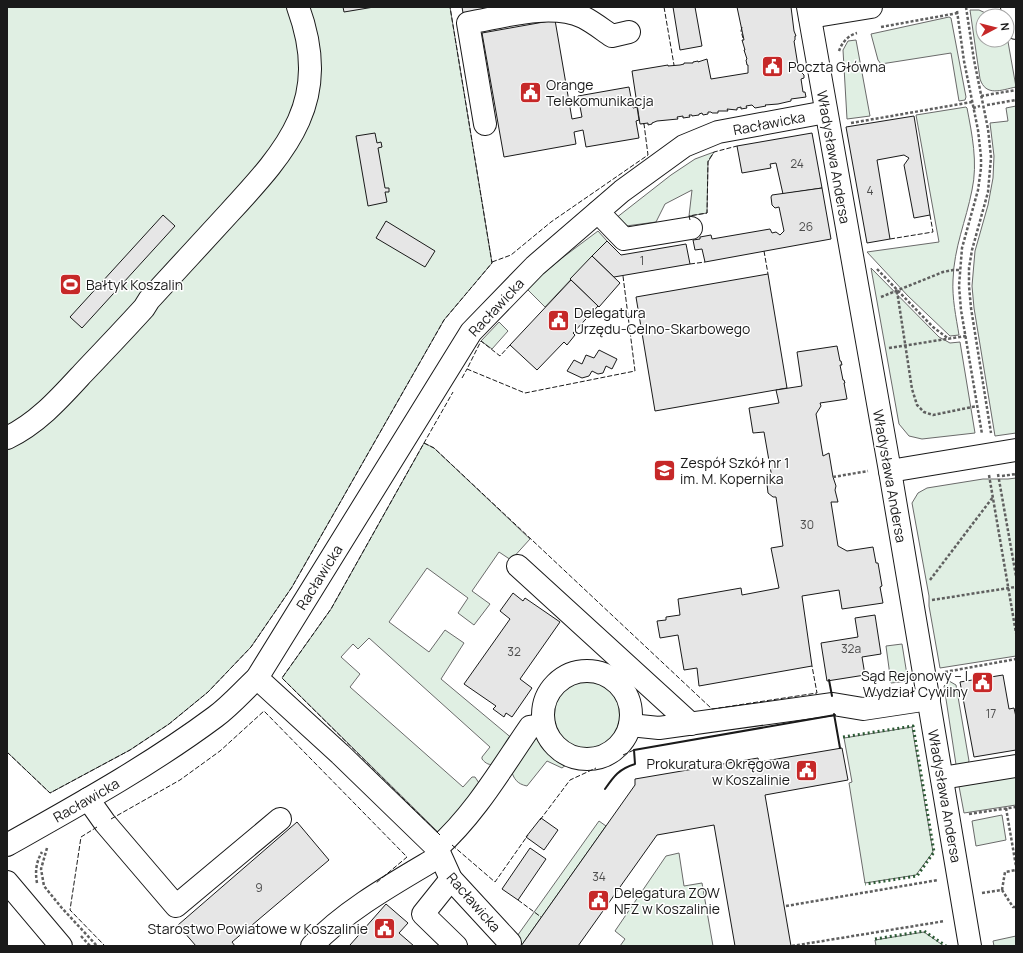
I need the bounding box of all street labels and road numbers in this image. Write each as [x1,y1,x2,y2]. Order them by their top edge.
street label: Władysława Andersa [813,89,855,225]
street label: Racławicka [731,107,807,139]
street label: Racławicka [464,274,528,340]
street label: Władysława Andersa [869,408,911,544]
street label: Racławicka [292,541,346,613]
street label: Władysława Andersa [924,728,966,864]
street label: Racławicka [50,773,122,827]
street label: Racławicka [443,868,505,936]

